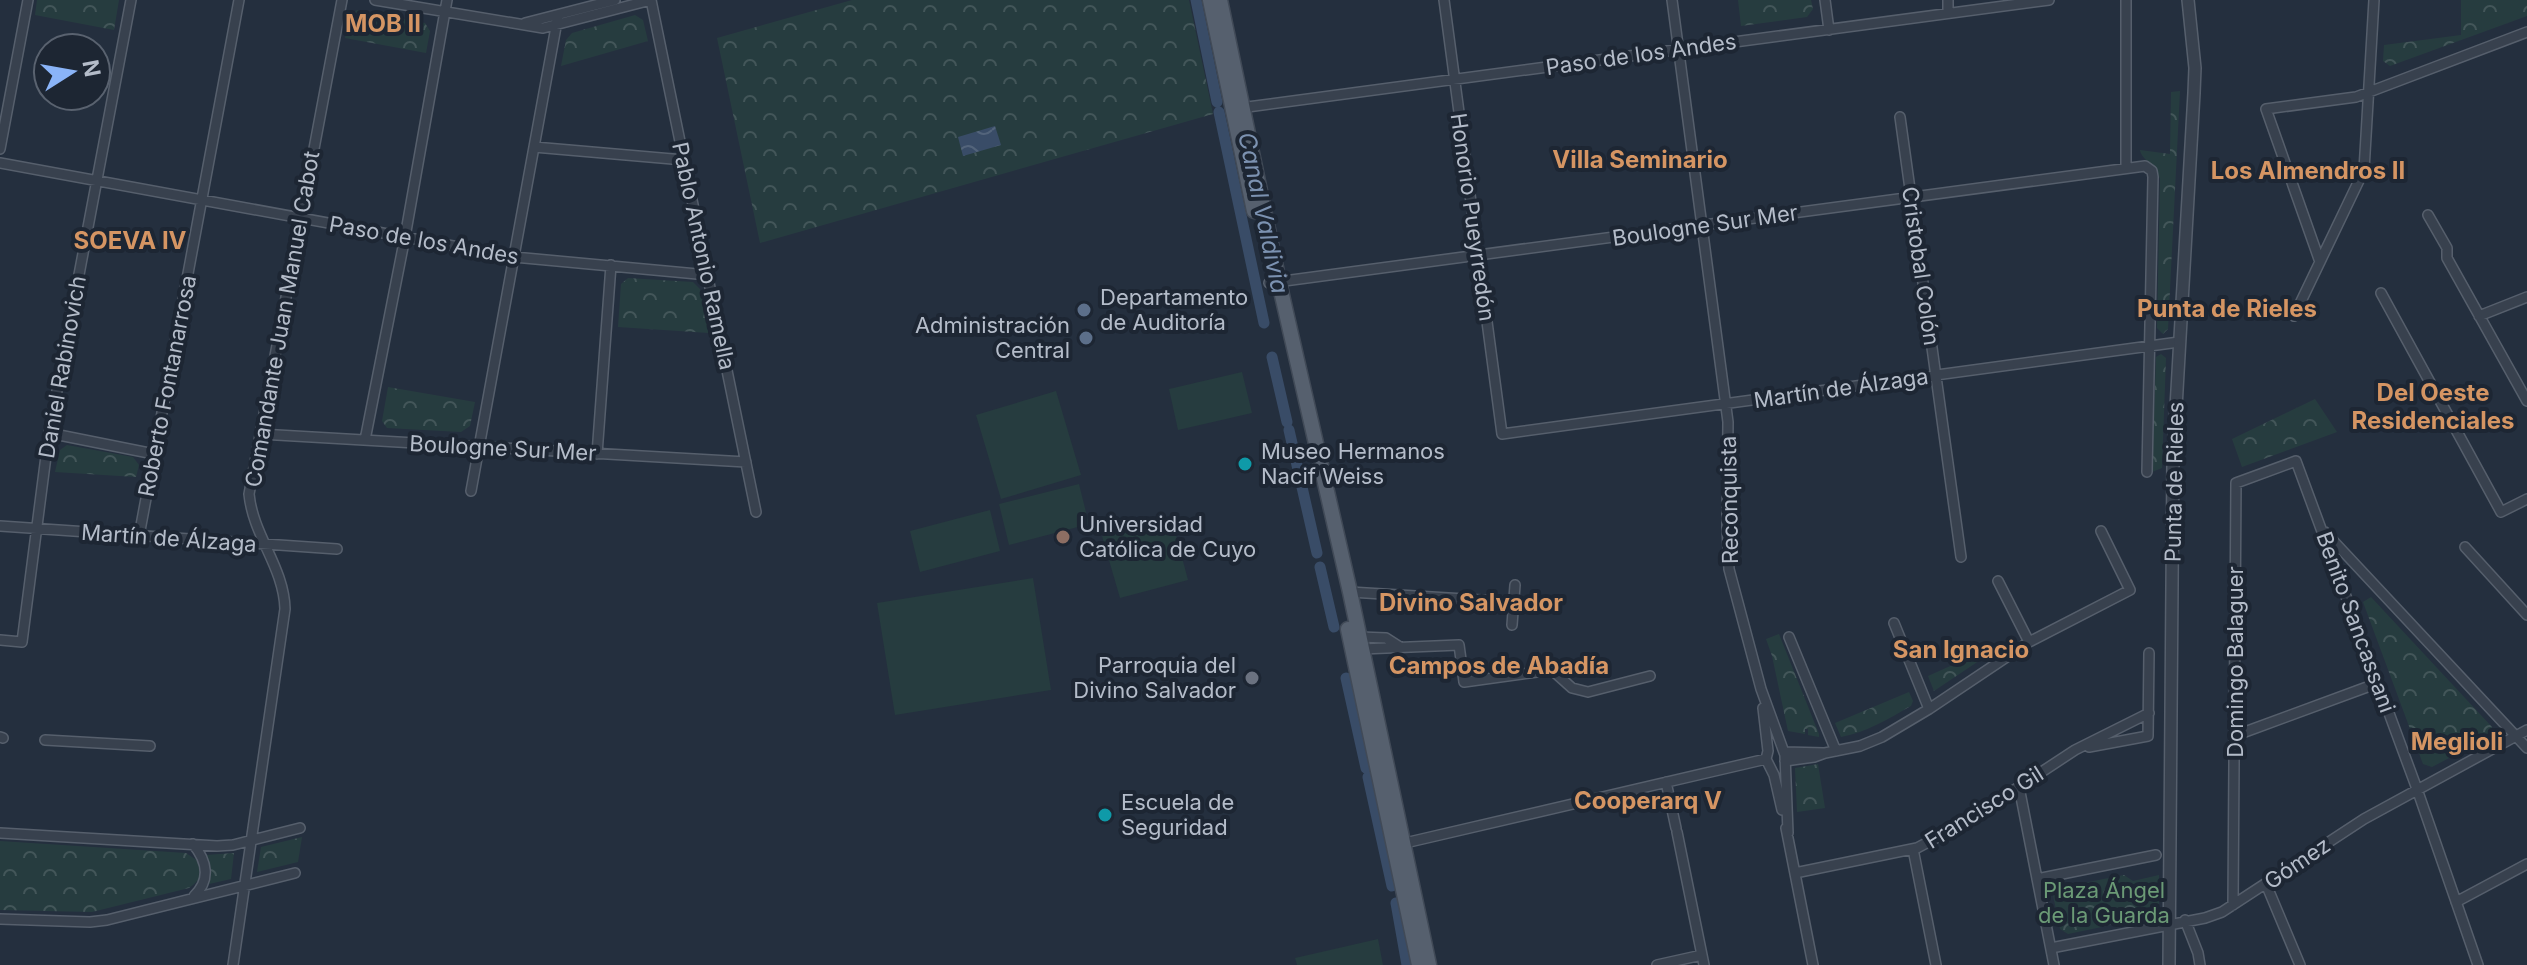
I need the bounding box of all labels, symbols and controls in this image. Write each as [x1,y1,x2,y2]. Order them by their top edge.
district label: MOB II [345,9,421,38]
street label: Paso de los Andes [1544,28,1738,80]
north arrow [32,32,112,112]
text: N [77,57,106,79]
street label: Honorio Pueyrredón [1446,111,1500,323]
water label: Canal Valdivia [1232,130,1295,296]
street label: Pablo Antonio Ramella [667,140,741,372]
district label: Villa Seminario [1552,145,1728,174]
street label: Comandante Juan Manuel Cabot [240,149,324,489]
district label: Los Almendros II [2211,156,2405,185]
street label: Cristobal Colón [1897,185,1945,347]
street label: Boulogne Sur Mer [1611,199,1799,251]
street label: Paso de los Andes [327,211,521,269]
district label: SOEVA IV [73,226,187,255]
street label: Roberto Fontanarrosa [133,273,201,499]
street label: Daniel Rabinovich [33,274,91,460]
place label: Departamento de Auditoría [1100,284,1248,335]
district label: Punta de Rieles [2137,294,2317,323]
marker: Departamento de Auditoría [1075,301,1093,319]
place label: Administración Central [915,312,1070,363]
marker: Administración Central [1077,329,1095,347]
street label: Martín de Álzaga [1752,363,1930,413]
district label: Del Oeste Residenciales [2352,378,2514,435]
street label: Punta de Rieles [2160,402,2188,562]
street label: Boulogne Sur Mer [409,430,597,466]
street label: Reconquista [1715,436,1743,564]
place label: Museo Hermanos Nacif Weiss [1261,438,1445,489]
marker: Museo Hermanos Nacif Weiss [1236,455,1254,473]
place label: Universidad Católica de Cuyo [1079,511,1256,562]
street label: Martín de Álzaga [80,519,258,557]
marker: Universidad Católica de Cuyo [1054,528,1072,546]
street label: Benito Sancassani [2311,528,2401,716]
street label: Domingo Balaguer [2222,566,2248,758]
district label: Divino Salvador [1379,588,1563,617]
district label: San Ignacio [1893,635,2029,664]
district label: Campos de Abadía [1389,651,1609,680]
place label: Parroquia del Divino Salvador [1073,652,1236,703]
marker: Parroquia del Divino Salvador [1243,669,1261,687]
district label: Meglioli [2411,727,2503,756]
street label: Francisco Gil [1920,760,2048,854]
district label: Cooperarq V [1574,786,1722,815]
place label: Escuela de Seguridad [1121,789,1234,840]
marker: Escuela de Seguridad [1096,806,1114,824]
street label: Gómez [2259,832,2335,894]
park label: Plaza Ángel de la Guarda [2038,877,2170,928]

